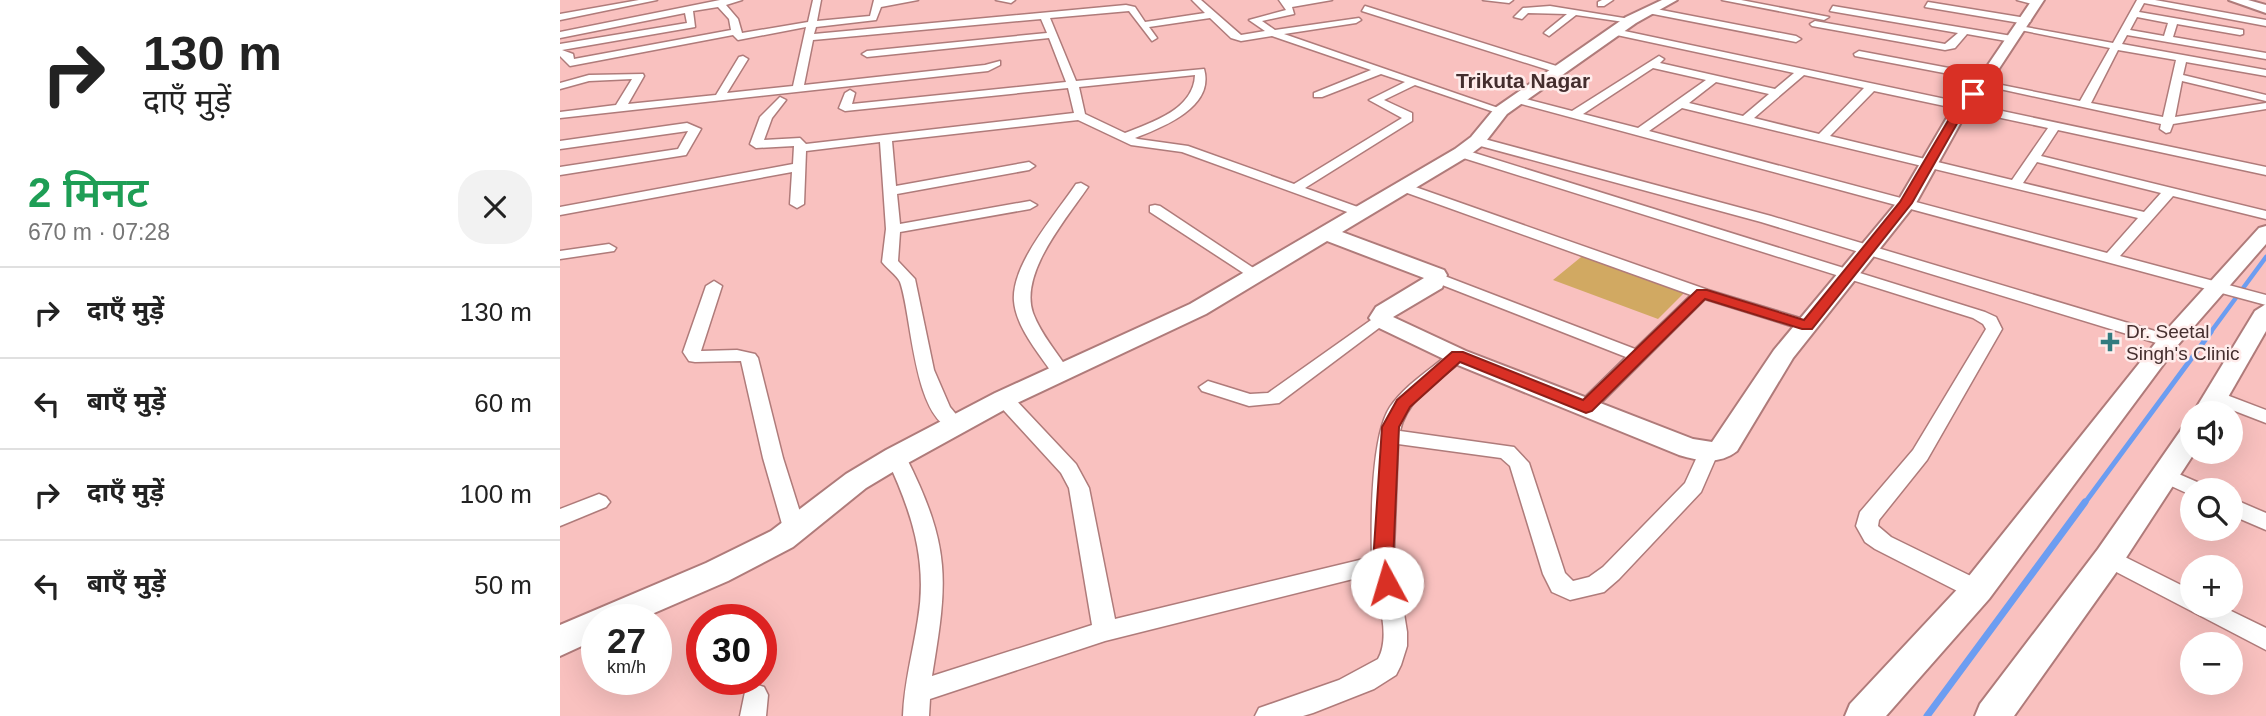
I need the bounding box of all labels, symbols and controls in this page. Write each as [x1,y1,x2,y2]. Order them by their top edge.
text: 130 m [143,26,282,80]
icon: right [28,28,119,119]
pin [1943,64,2003,124]
district label: Trikuta Nagar [1456,69,1590,92]
icon: arrive [1954,75,1992,113]
text: दाएँ मुड़ें [143,83,231,119]
text: 2 मिनट [28,169,148,216]
button: close [458,170,532,244]
text: 670 m · 07:28 [28,219,170,245]
icon: right [28,294,66,332]
text: दाएँ मुड़ें [87,295,164,325]
text: 130 m [460,297,532,327]
place label: Dr. Seetal Singh's Clinic [2126,321,2239,364]
marker: Dr. Seetal Singh's Clinic [2100,332,2120,352]
icon: left [28,385,66,423]
text: बाएँ मुड़ें [87,386,166,416]
text: 60 m [474,388,532,418]
map controls [2180,401,2243,695]
button: sound [2180,401,2243,464]
icon: right [28,476,66,514]
text: दाएँ मुड़ें [87,477,164,507]
button: search [2180,478,2243,541]
text: 100 m [460,479,532,509]
position arrow [1350,546,1424,620]
button: + [2180,555,2243,618]
icon: left [28,567,66,605]
text: बाएँ मुड़ें [87,568,166,598]
text: 50 m [474,570,532,600]
speed limit sign: 30 [686,604,777,695]
text: 27 [607,621,646,660]
button: − [2180,632,2243,695]
text: km/h [607,657,646,677]

